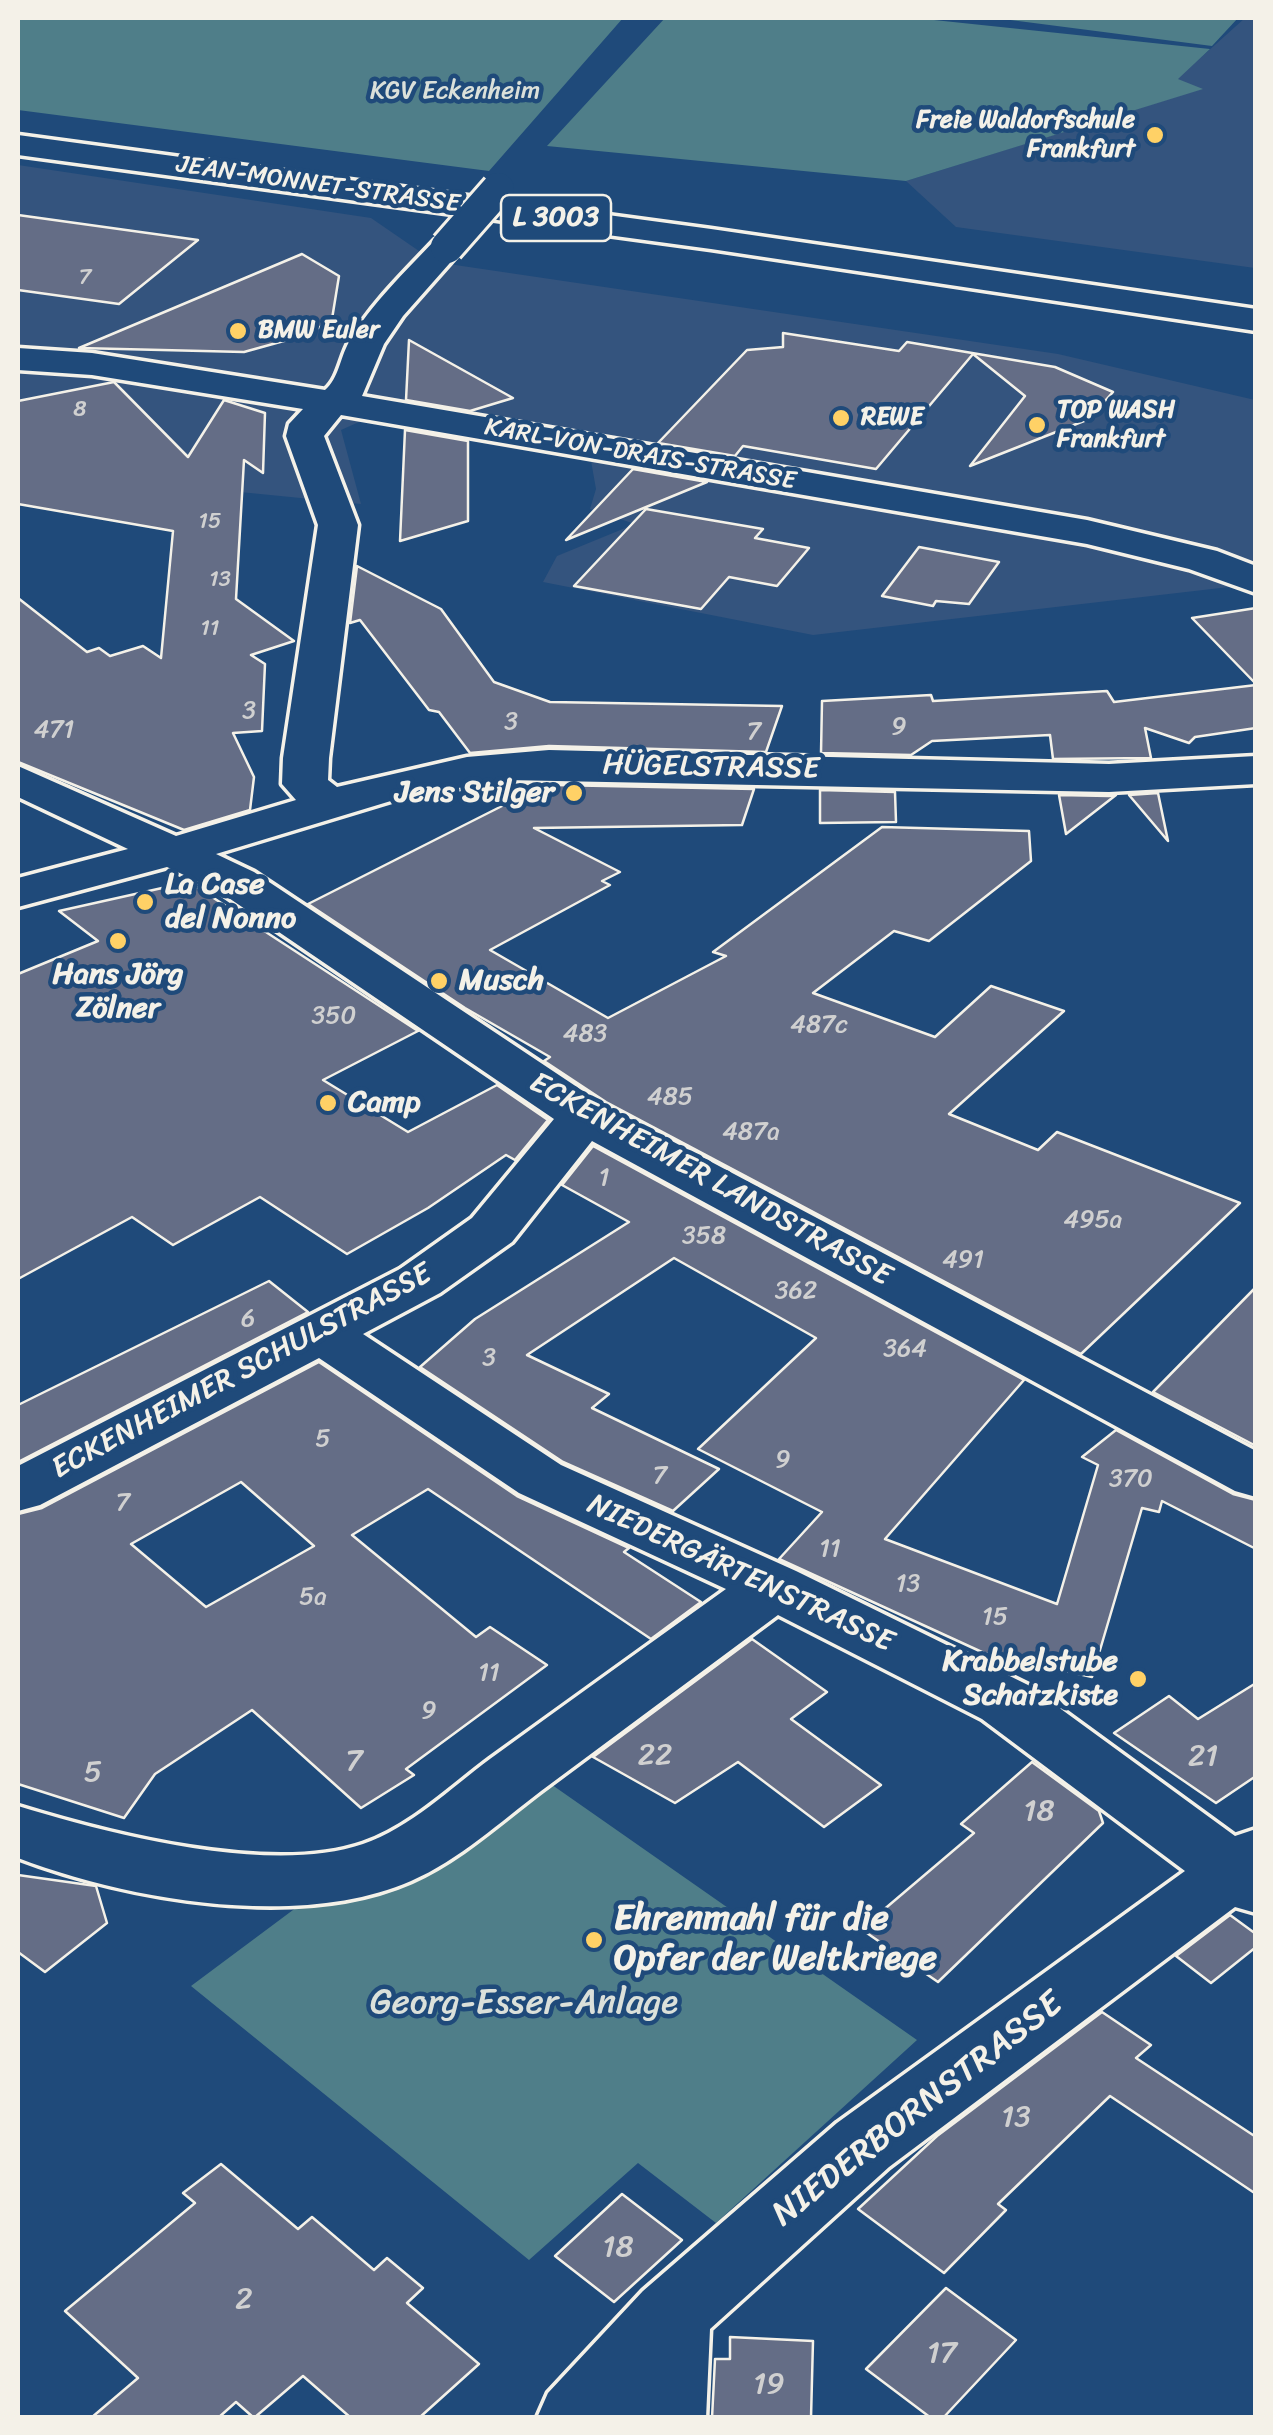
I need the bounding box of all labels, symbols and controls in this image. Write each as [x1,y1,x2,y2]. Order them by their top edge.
park label: KGV Eckenheim [370,77,540,107]
place label: Freie Waldorfschule Frankfurt [916,106,1135,165]
marker: Freie Waldorfschule Frankfurt [1144,124,1166,146]
street label: JEAN-MONNET-STRASSE [175,150,461,220]
road number: L 3003 [501,195,611,241]
house number: 7 [79,265,91,291]
place label: BMW Euler [258,316,379,346]
marker: BMW Euler [227,320,249,342]
place label: TOP WASH Frankfurt [1057,396,1175,455]
house number: 8 [73,397,87,423]
place label: REWE [861,403,924,433]
marker: REWE [830,407,852,429]
street label: KARL-VON-DRAIS-STRASSE [482,413,798,497]
marker: TOP WASH Frankfurt [1026,414,1048,436]
house number: 15 [199,509,221,535]
house number: 13 [209,567,231,593]
house number: 11 [201,616,219,642]
house number: 3 [242,697,256,727]
house number: 3 [504,708,518,738]
house number: 9 [891,713,907,743]
house number: 471 [34,716,74,746]
house number: 7 [747,718,761,748]
street label: HÜGELSTRASSE [602,748,820,788]
place label: Jens Stilger [395,775,554,811]
marker: Jens Stilger [563,782,585,804]
place label: La Case del Nonno [165,867,296,938]
marker: La Case del Nonno [134,891,156,913]
marker: Hans Jörg Zölner [107,930,129,952]
place label: Hans Jörg Zölner [53,957,183,1028]
place label: Musch [459,963,544,999]
marker: Musch [428,970,450,992]
house number: 350 [312,1002,356,1032]
house number: 487c [790,1011,848,1041]
house number: 483 [563,1020,607,1050]
street label: ECKENHEIMER LANDSTRASSE [523,1065,897,1295]
house number: 485 [647,1083,693,1113]
place label: Camp [348,1085,421,1121]
marker: Camp [317,1092,339,1114]
house number: 487a [722,1118,780,1148]
house number: 1 [599,1164,609,1194]
house number: 495a [1064,1206,1122,1236]
house number: 358 [682,1222,726,1252]
house number: 491 [942,1246,984,1276]
street label: ECKENHEIMER SCHULSTRASSE [46,1256,438,1488]
house number: 362 [775,1277,817,1307]
house number: 6 [241,1305,255,1335]
house number: 364 [883,1335,927,1365]
house number: 3 [482,1344,496,1374]
house number: 5 [315,1425,331,1455]
house number: 9 [775,1446,791,1476]
house number: 7 [653,1462,667,1492]
house number: 370 [1109,1465,1153,1495]
street label: NIEDERGÄRTENSTRASSE [581,1487,899,1661]
house number: 7 [116,1489,130,1519]
house number: 11 [819,1535,841,1565]
house number: 13 [896,1570,920,1600]
house number: 5a [299,1583,327,1613]
house number: 15 [982,1603,1008,1633]
place label: Krabbelstube Schatzkiste [943,1644,1118,1714]
house number: 11 [478,1659,500,1689]
marker: Krabbelstube Schatzkiste [1127,1668,1149,1690]
house number: 9 [421,1697,437,1727]
house number: 22 [638,1738,672,1774]
house number: 21 [1188,1739,1218,1775]
house number: 7 [345,1744,363,1780]
house number: 5 [84,1755,102,1791]
house number: 18 [1024,1794,1054,1830]
place label: Ehrenmahl für die Opfer der Weltkriege [614,1899,937,1981]
marker: Ehrenmahl für die Opfer der Weltkriege [583,1929,605,1951]
park label: Georg-Esser-Anlage [370,1983,678,2025]
street label: NIEDERBORNSTRASSE [764,1984,1072,2236]
house number: 13 [1001,2100,1031,2136]
house number: 18 [603,2230,633,2266]
house number: 2 [235,2282,253,2318]
house number: 17 [927,2336,957,2372]
house number: 19 [753,2367,785,2403]

